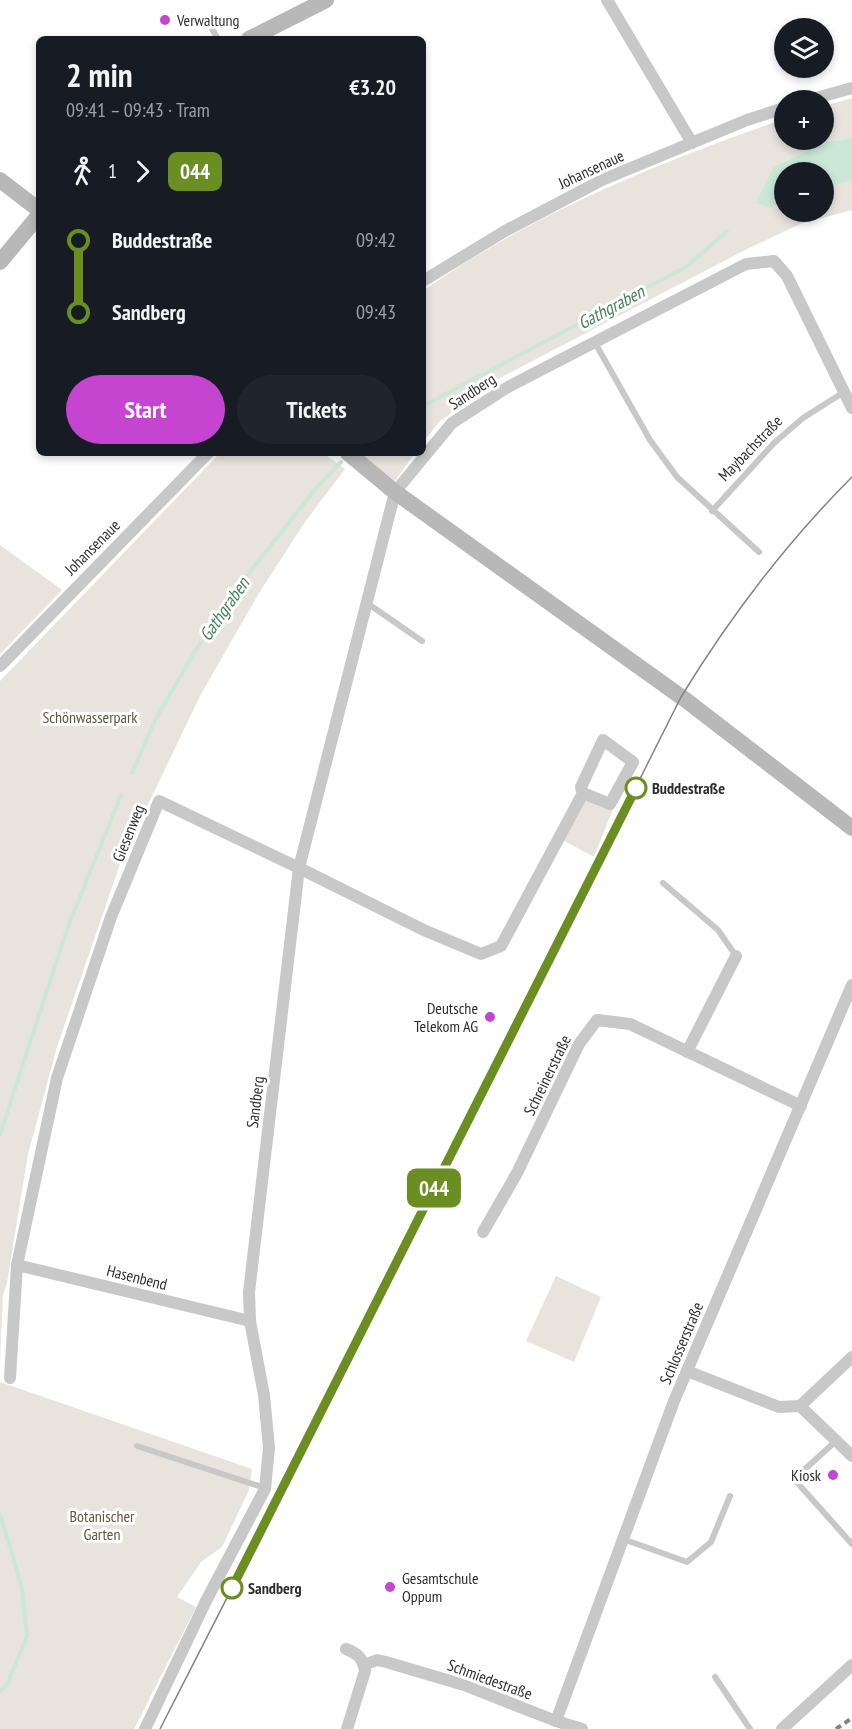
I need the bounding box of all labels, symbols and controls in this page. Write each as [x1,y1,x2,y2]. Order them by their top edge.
place label: Verwaltung [176,10,239,30]
marker: Verwaltung [158,13,172,27]
map controls [774,18,834,222]
button: layers [774,18,834,78]
text: 2 min [66,53,133,96]
text: €3.20 [349,73,396,101]
button: + [774,90,834,150]
text: 09:41 – 09:43 · Tram [66,97,210,123]
street label: Johansenaue [554,145,627,193]
icon: walk [66,155,99,188]
icon: forward [126,155,159,188]
text: 1 [108,158,117,184]
text: 044 [180,158,210,185]
button: − [774,162,834,222]
text: Buddestraße [112,226,212,254]
text: 09:42 [356,227,396,253]
water label: Gathgraben [574,279,649,334]
text: Sandberg [112,298,186,326]
text: 09:43 [356,299,396,325]
street label: Sandberg [445,368,499,414]
button: Start [66,375,225,444]
button: Tickets [237,375,396,444]
street label: Maybachstraße [714,411,786,485]
street label: Johansenaue [59,515,124,580]
water label: Gathgraben [194,572,255,645]
park label: Schönwasserpark [42,707,138,727]
marker: Buddestraße [625,777,647,799]
place label: Buddestraße [652,778,725,798]
street label: Giesenweg [108,802,148,864]
place label: Deutsche Telekom AG [414,998,478,1036]
marker: Deutsche Telekom AG [483,1010,497,1024]
street label: Schreinerstraße [519,1031,575,1119]
street label: Sandberg [242,1075,268,1129]
line badge: 044 [400,1168,468,1208]
text: 044 [419,1175,449,1202]
street label: Hasenbend [105,1260,169,1294]
street label: Schlosserstraße [655,1299,707,1387]
place label: Kiosk [791,1465,822,1485]
marker: Kiosk [826,1468,840,1482]
park label: Botanischer Garten [70,1506,135,1544]
place label: Gesamtschule Oppum [402,1568,479,1606]
marker: Sandberg [221,1577,243,1599]
place label: Sandberg [248,1578,302,1598]
marker: Gesamtschule Oppum [383,1580,397,1594]
street label: Schmiedestraße [445,1654,535,1704]

